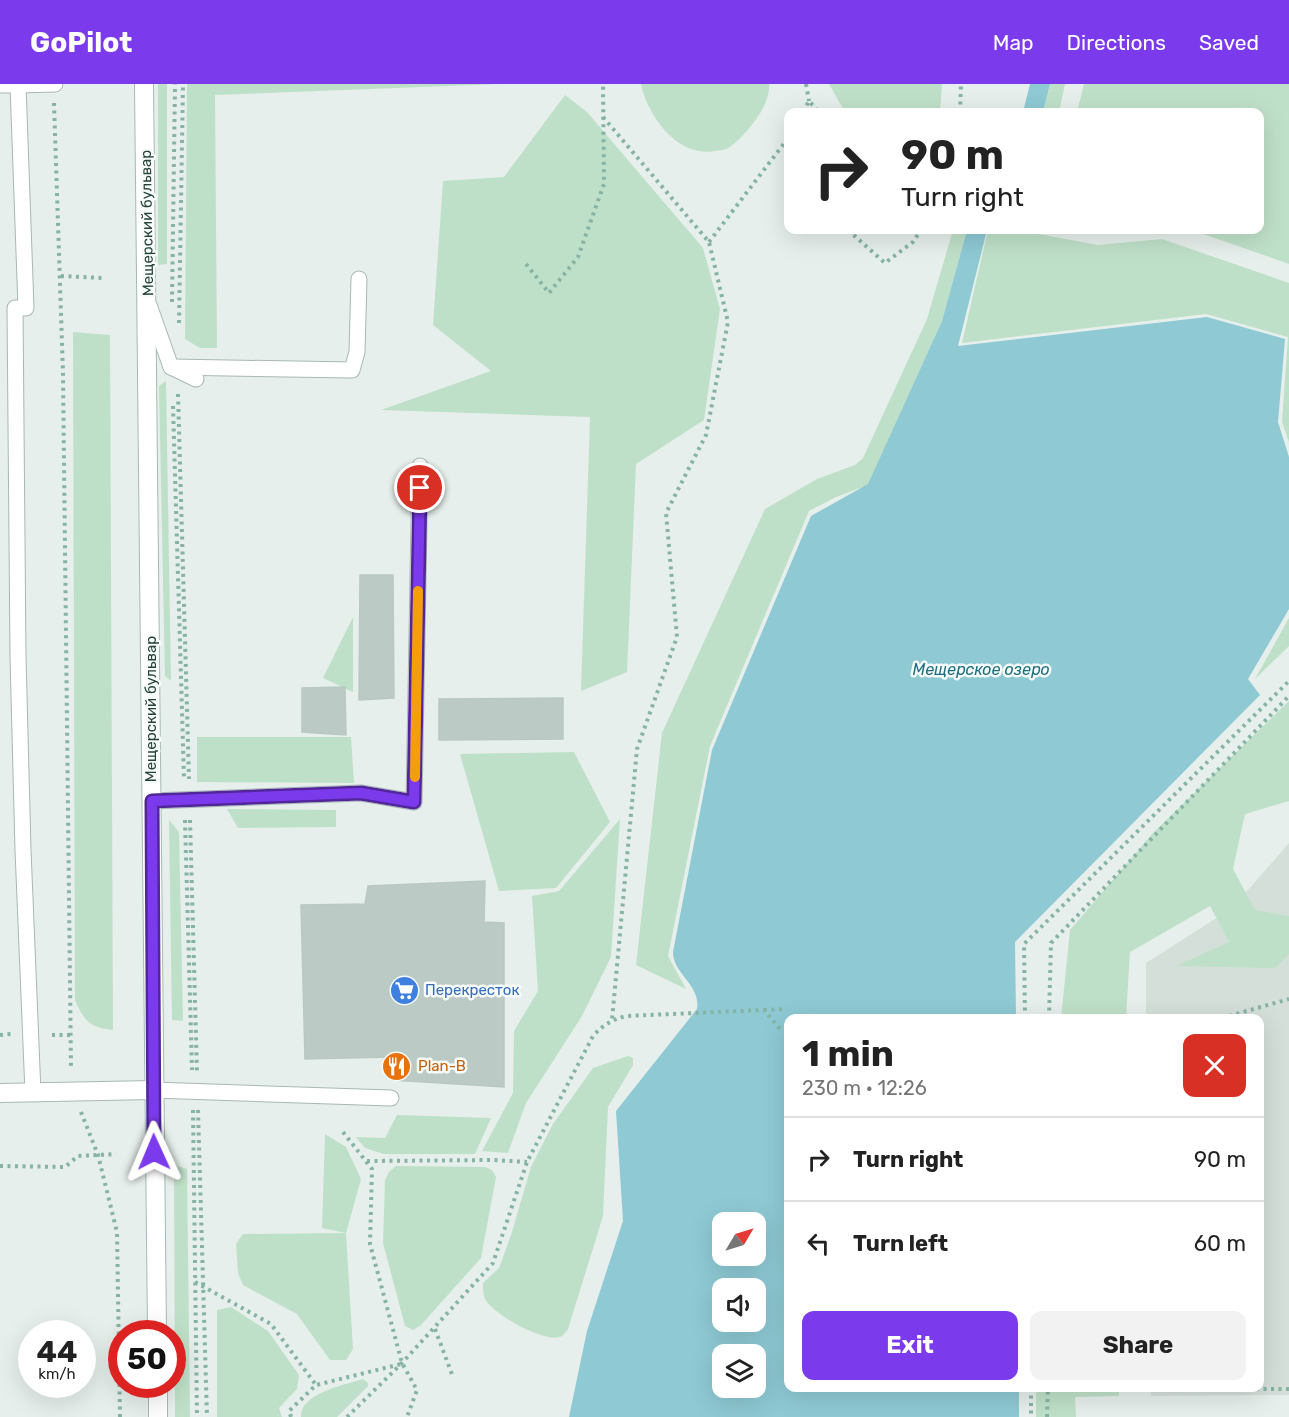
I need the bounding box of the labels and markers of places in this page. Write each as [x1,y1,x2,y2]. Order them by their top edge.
pin [394,462,445,513]
supermarket icon: Перекресток [388,974,420,1006]
place label: Перекресток [425,981,519,999]
restaurant icon: Plan-B [381,1050,413,1082]
place label: Plan-B [418,1057,466,1075]

